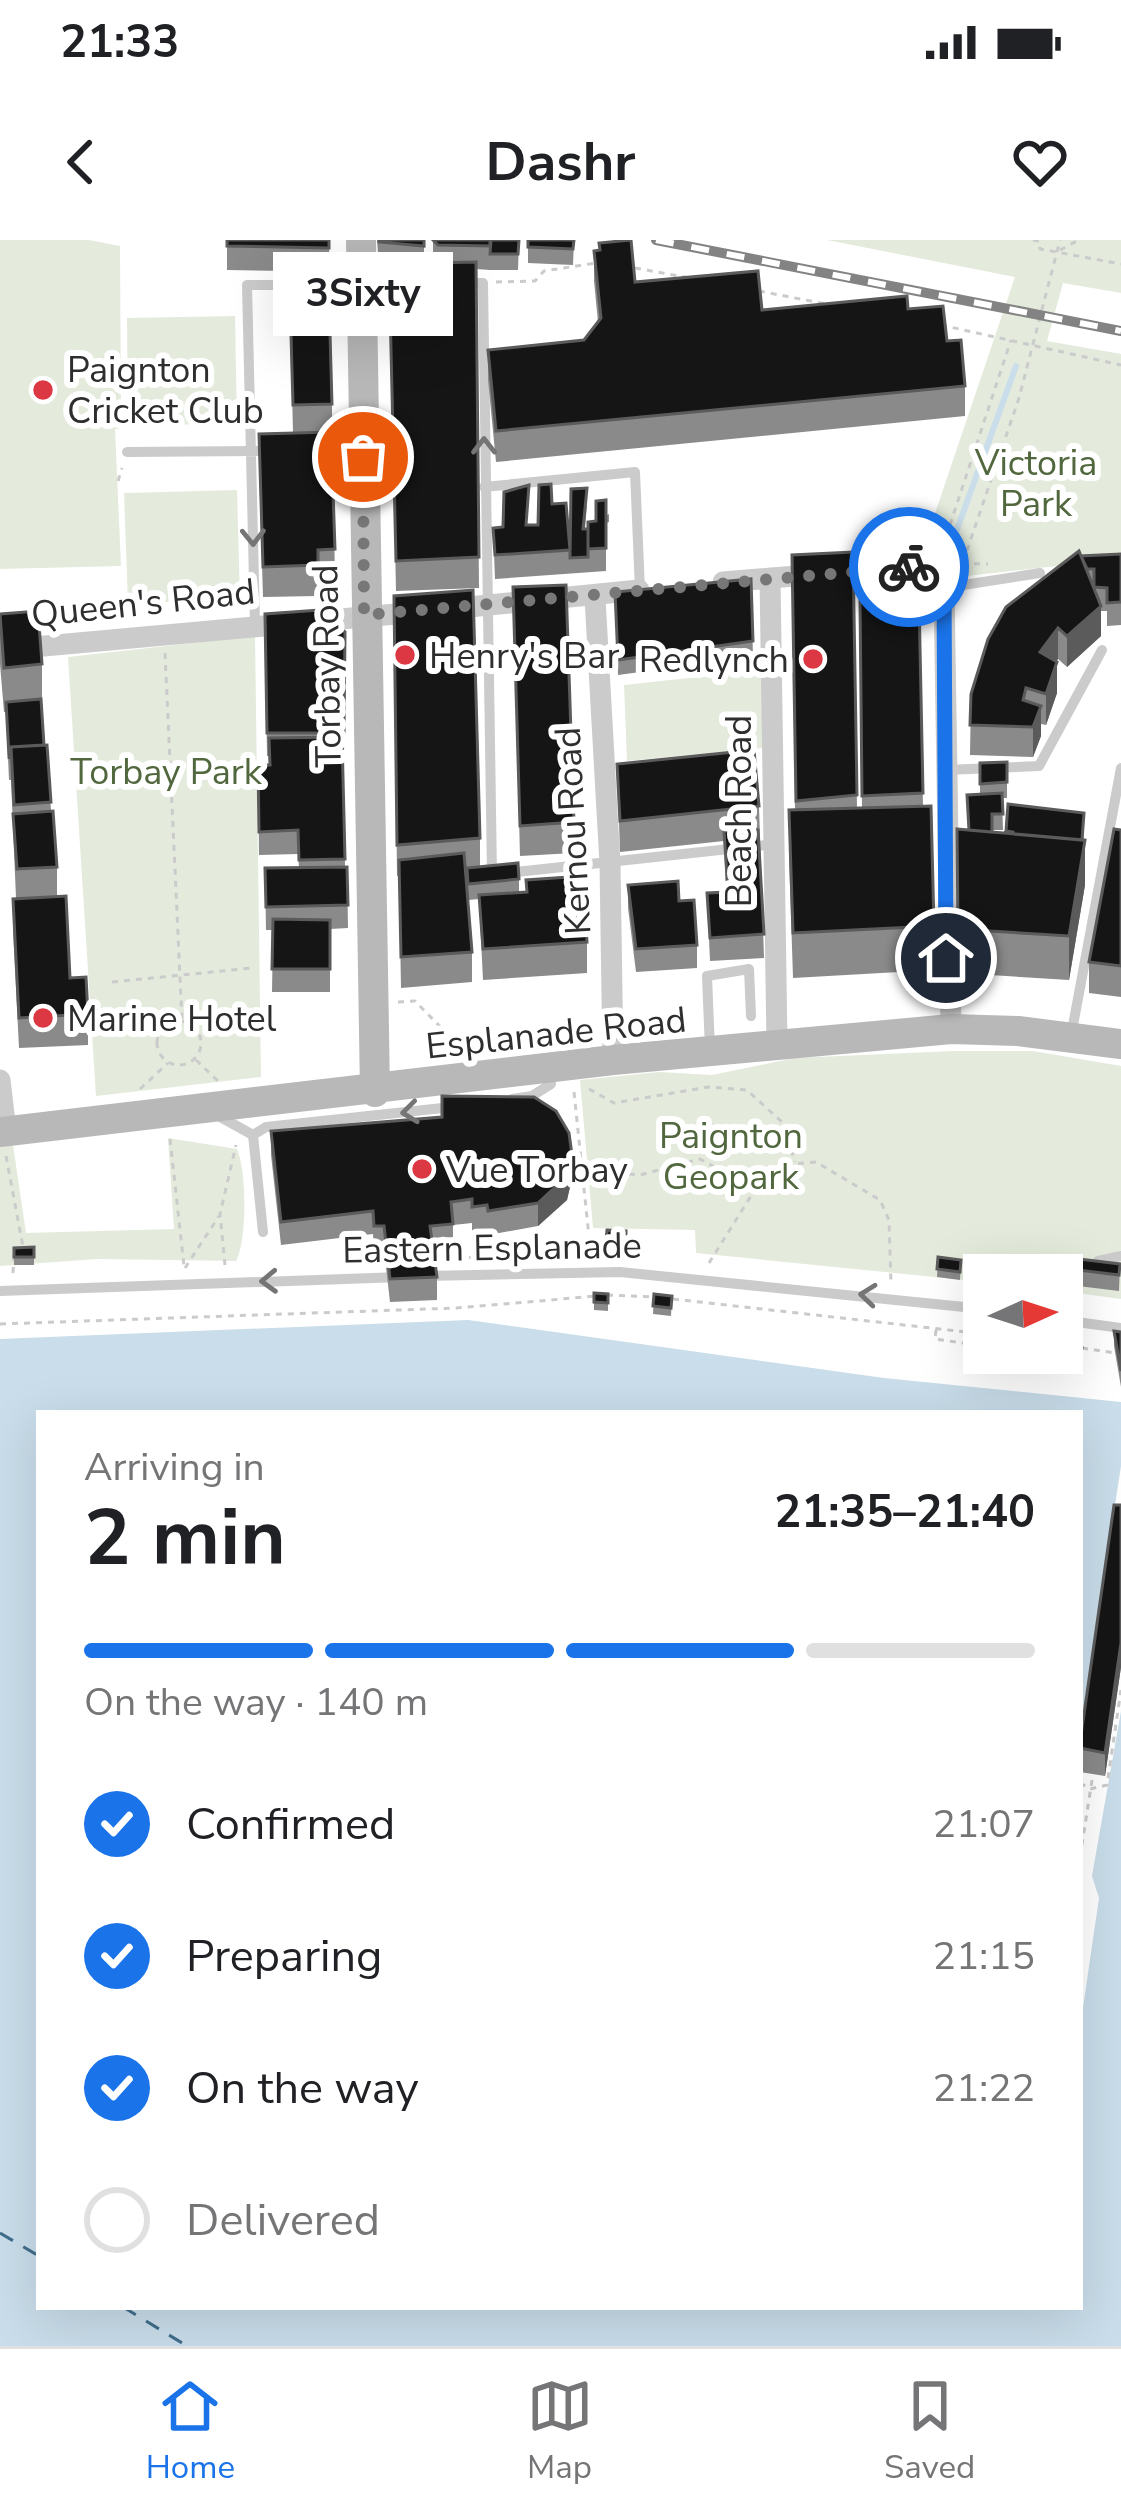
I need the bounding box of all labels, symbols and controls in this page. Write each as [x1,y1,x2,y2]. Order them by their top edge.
text: 21:33 [60,12,179,73]
text: Dashr [486,125,635,199]
icon: back [48,129,114,195]
icon: heart [1007,129,1073,195]
callout: 3Sixty [273,253,453,337]
text: 3Sixty [305,267,421,320]
place label: Paignton Cricket Club [67,346,264,436]
marker: Paignton Cricket Club [30,377,56,403]
pin [312,406,414,508]
icon: bag [330,424,396,490]
one-way arrow [471,436,497,454]
park label: Victoria Park [974,439,1097,529]
courier [849,507,969,627]
one-way arrow [240,529,266,547]
icon: bike [876,534,942,600]
street label: Torbay Road [301,564,354,768]
street label: Queen's Road [29,567,258,640]
place label: Henry's Bar [429,632,619,681]
place label: Redlynch [639,636,789,685]
marker: Henry's Bar [392,642,418,668]
marker: Redlynch [800,646,826,672]
street label: Beach Road [715,715,764,907]
street label: Kernou Road [544,726,603,936]
park label: Torbay Park [70,748,263,797]
pin [895,907,997,1009]
icon: home [913,925,979,991]
place label: Marine Hotel [67,995,277,1044]
street label: Esplanade Road [424,995,689,1072]
marker: Marine Hotel [30,1005,56,1031]
one-way arrow [401,1098,420,1124]
park label: Paignton Geopark [659,1112,803,1202]
place label: Vue Torbay [445,1146,628,1195]
marker: Vue Torbay [409,1156,435,1182]
street label: Eastern Esplanade [342,1221,642,1276]
north arrow [963,1254,1083,1374]
map controls [963,1254,1083,1374]
one-way arrow [259,1268,278,1294]
one-way arrow [858,1282,878,1308]
text: Arriving in [84,1441,265,1494]
text: 21:35–21:40 [774,1482,1035,1543]
text: 2 min [84,1485,286,1592]
text: On the way · 140 m [84,1676,428,1729]
icon: check [84,1791,150,1857]
text: Confirmed [186,1794,395,1855]
text: 21:07 [933,1798,1035,1851]
icon: check [84,1923,150,1989]
text: Preparing [186,1926,382,1987]
text: 21:15 [933,1930,1035,1983]
icon: check [84,2055,150,2121]
text: On the way [186,2058,419,2119]
text: 21:22 [933,2062,1035,2115]
text: Delivered [186,2190,380,2251]
tab: Home [146,2373,235,2490]
tab: Map [527,2373,593,2490]
tab: Saved [884,2373,975,2490]

